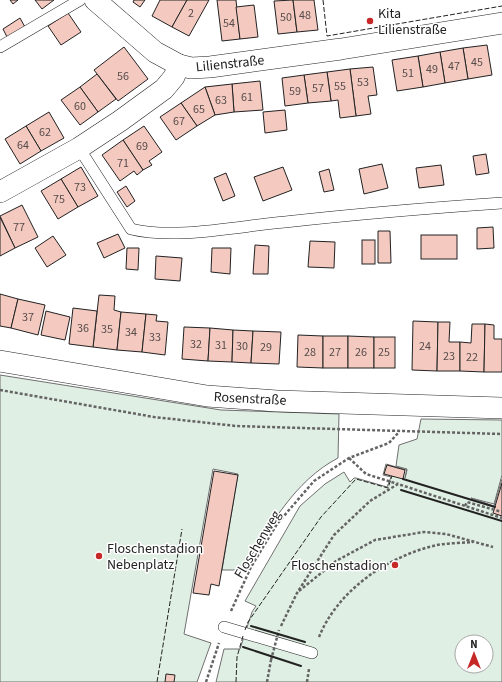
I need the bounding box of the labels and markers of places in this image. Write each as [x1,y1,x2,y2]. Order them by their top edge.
place label: Kita Lilienstraße [378,4,447,40]
marker: Kita Lilienstraße [365,16,375,26]
place label: Floschenstadion Nebenplatz [107,539,203,575]
marker: Floschenstadion Nebenplatz [94,551,104,561]
place label: Floschenstadion [291,556,387,576]
marker: Floschenstadion [390,560,400,570]

